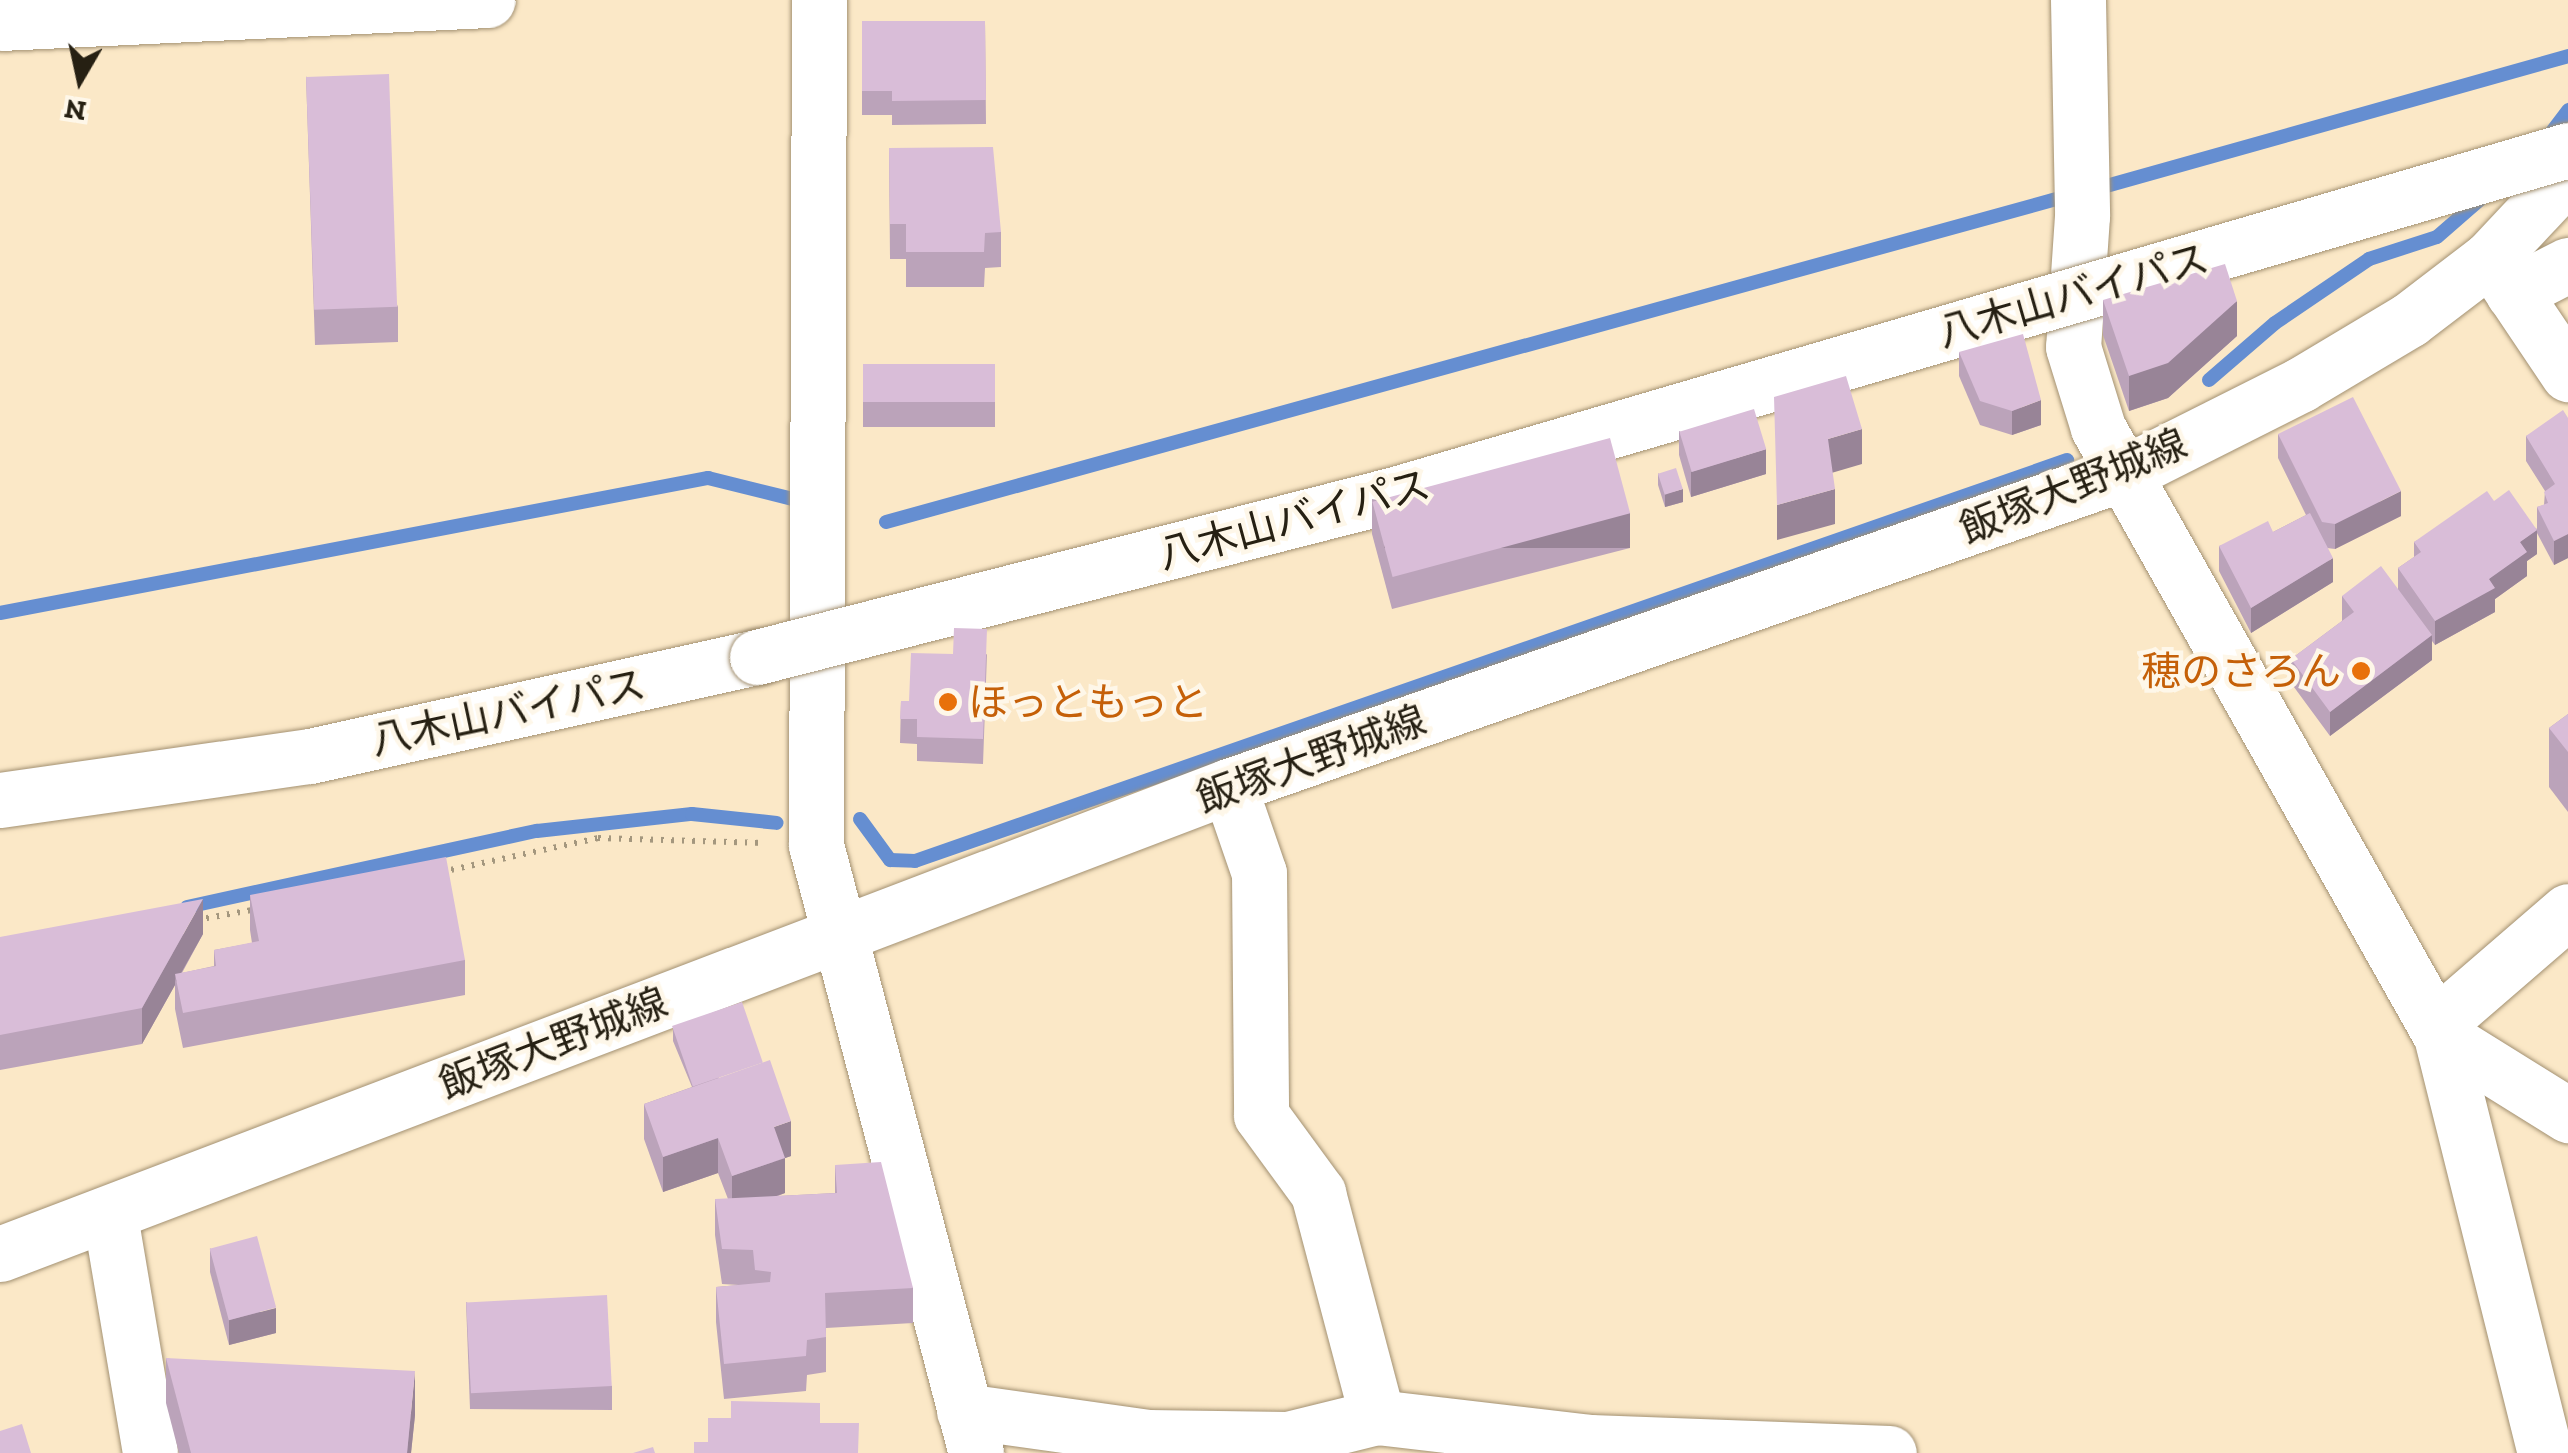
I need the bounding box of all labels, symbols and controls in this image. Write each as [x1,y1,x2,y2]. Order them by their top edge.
north arrow [30,30,130,130]
text: N [62,92,88,128]
street label: 八木山バイパス [1932,233,2214,357]
street label: 飯塚大野城線 [1953,419,2193,553]
street label: 八木山バイパス [1153,460,1435,578]
place label: 穂のさろん [2141,647,2341,695]
street label: 八木山バイパス [366,659,650,765]
marker: 穂のさろん [2350,660,2372,682]
place label: ほっともっと [968,678,1208,726]
marker: ほっともっと [937,691,959,713]
street label: 飯塚大野城線 [1190,695,1432,823]
street label: 飯塚大野城線 [432,978,674,1108]

